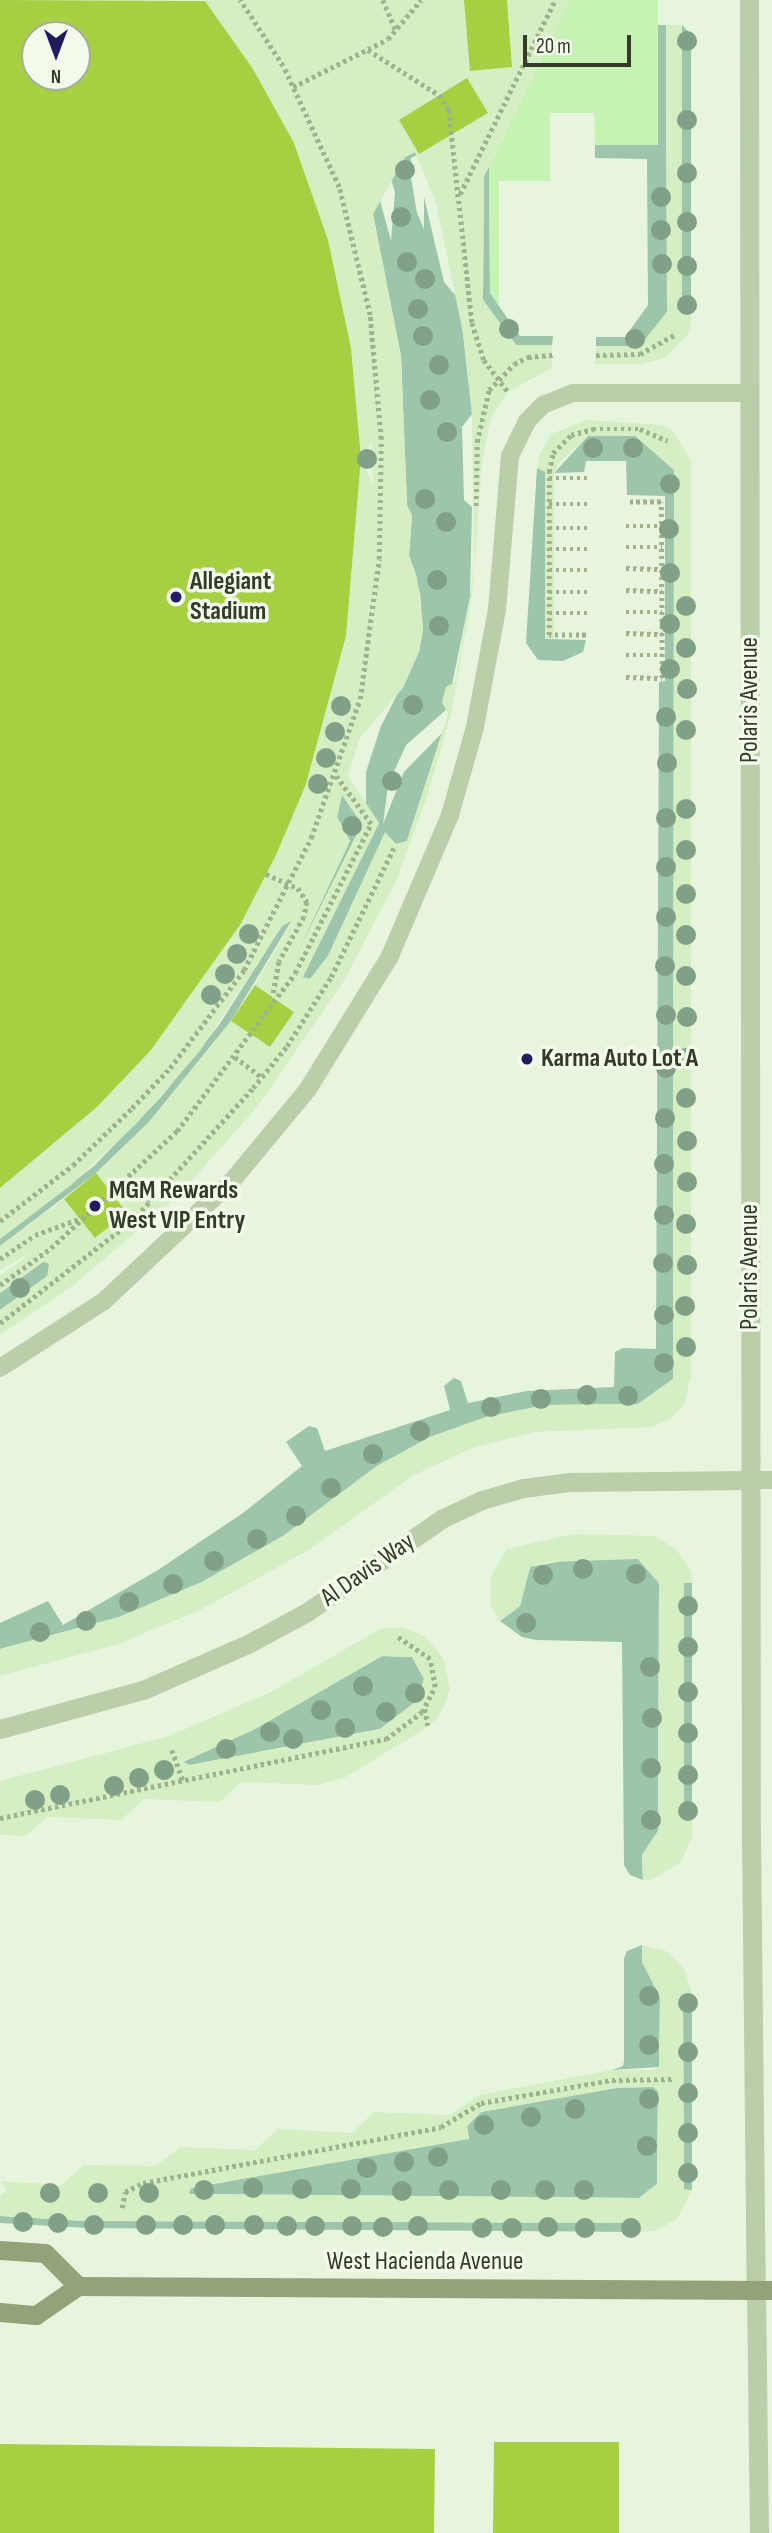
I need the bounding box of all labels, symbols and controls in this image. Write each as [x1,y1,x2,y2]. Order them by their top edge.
north arrow [21,21,91,91]
scale bar [527,21,636,65]
text: 20 m [536,34,571,59]
text: N [51,64,61,87]
place label: Allegiant Stadium [190,566,271,628]
marker: Allegiant Stadium [168,589,184,605]
street label: Polaris Avenue [734,637,766,763]
place label: Karma Auto Lot A [541,1043,698,1075]
marker: Karma Auto Lot A [519,1051,535,1067]
place label: MGM Rewards West VIP Entry [109,1175,245,1236]
marker: MGM Rewards West VIP Entry [87,1198,103,1214]
street label: Polaris Avenue [734,1204,766,1330]
street label: Al Davis Way [315,1526,421,1614]
street label: West Hacienda Avenue [327,2246,523,2278]

